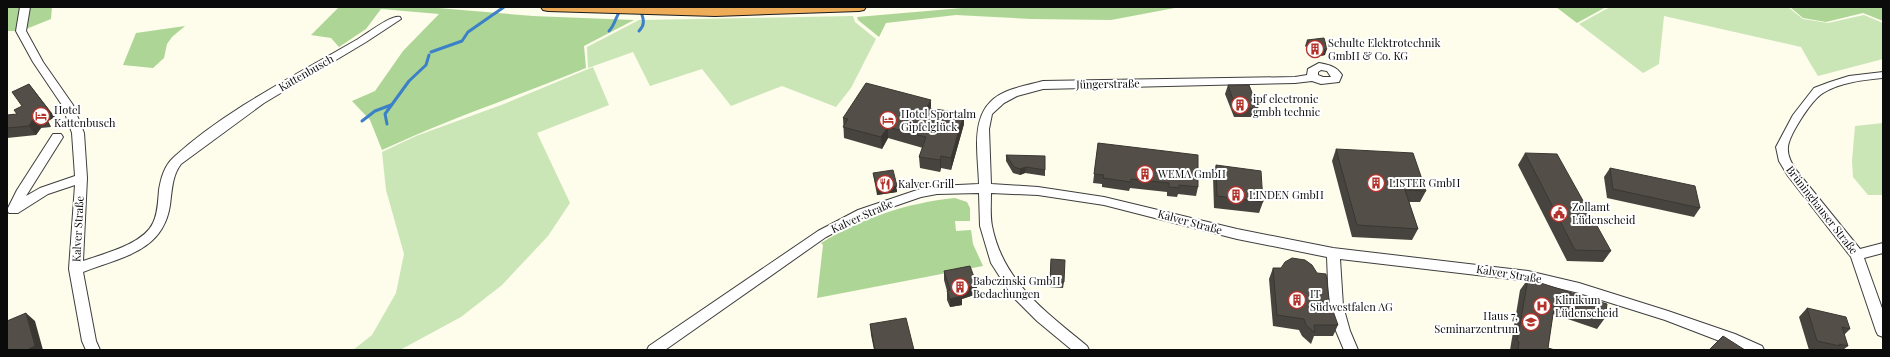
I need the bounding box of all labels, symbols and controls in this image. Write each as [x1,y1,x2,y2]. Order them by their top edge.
place label: Schulte Elektrotechnik GmbH & Co. KG [1328,35,1441,63]
building icon: Schulte Elektrotechnik GmbH & Co. KG [1305,39,1325,59]
street label: Kattenbusch [275,50,337,94]
street label: Jüngerstraße [1075,75,1140,92]
place label: ipf electronic gmbh technic [1253,91,1320,119]
building icon: ipf electronic gmbh technic [1230,95,1250,115]
place label: Hotel Kattenbusch [54,102,116,130]
hotel icon: Hotel Kattenbusch [31,106,51,126]
place label: Hotel Sportalm Gipfelglück [901,106,976,134]
hotel icon: Hotel Sportalm Gipfelglück [878,110,898,130]
street label: Brüninghauser Straße [1783,162,1862,257]
building icon: WEMA GmbH [1135,164,1155,184]
place label: WEMA GmbH [1157,166,1226,181]
building icon: LISTER GmbH [1366,173,1386,193]
restaurant icon: Kalver Grill [875,174,895,194]
place label: LISTER GmbH [1389,175,1460,190]
place label: Kalver Grill [898,176,954,191]
building icon: LINDEN GmbH [1226,185,1246,205]
place label: LINDEN GmbH [1249,187,1324,202]
street label: Kalver Straße [68,195,87,262]
street label: Kalver Straße [828,195,896,236]
place label: Zollamt Lüdenscheid [1572,199,1636,227]
public building icon: Zollamt Lüdenscheid [1549,203,1569,223]
street label: Kalver Straße [1156,206,1224,237]
street label: Kalver Straße [1475,261,1543,286]
place label: Babczinski GmbH Bedachungen [973,273,1061,301]
building icon: Babczinski GmbH Bedachungen [950,277,970,297]
place label: IT Südwestfalen AG [1310,286,1393,314]
building icon: IT Südwestfalen AG [1287,290,1307,310]
place label: Klinikum Lüdenscheid [1555,292,1619,320]
hospital icon: Klinikum Lüdenscheid [1532,296,1552,316]
place label: Haus 7, Seminarzentrum [1434,308,1518,336]
school or university icon: Haus 7, Seminarzentrum [1521,312,1541,332]

